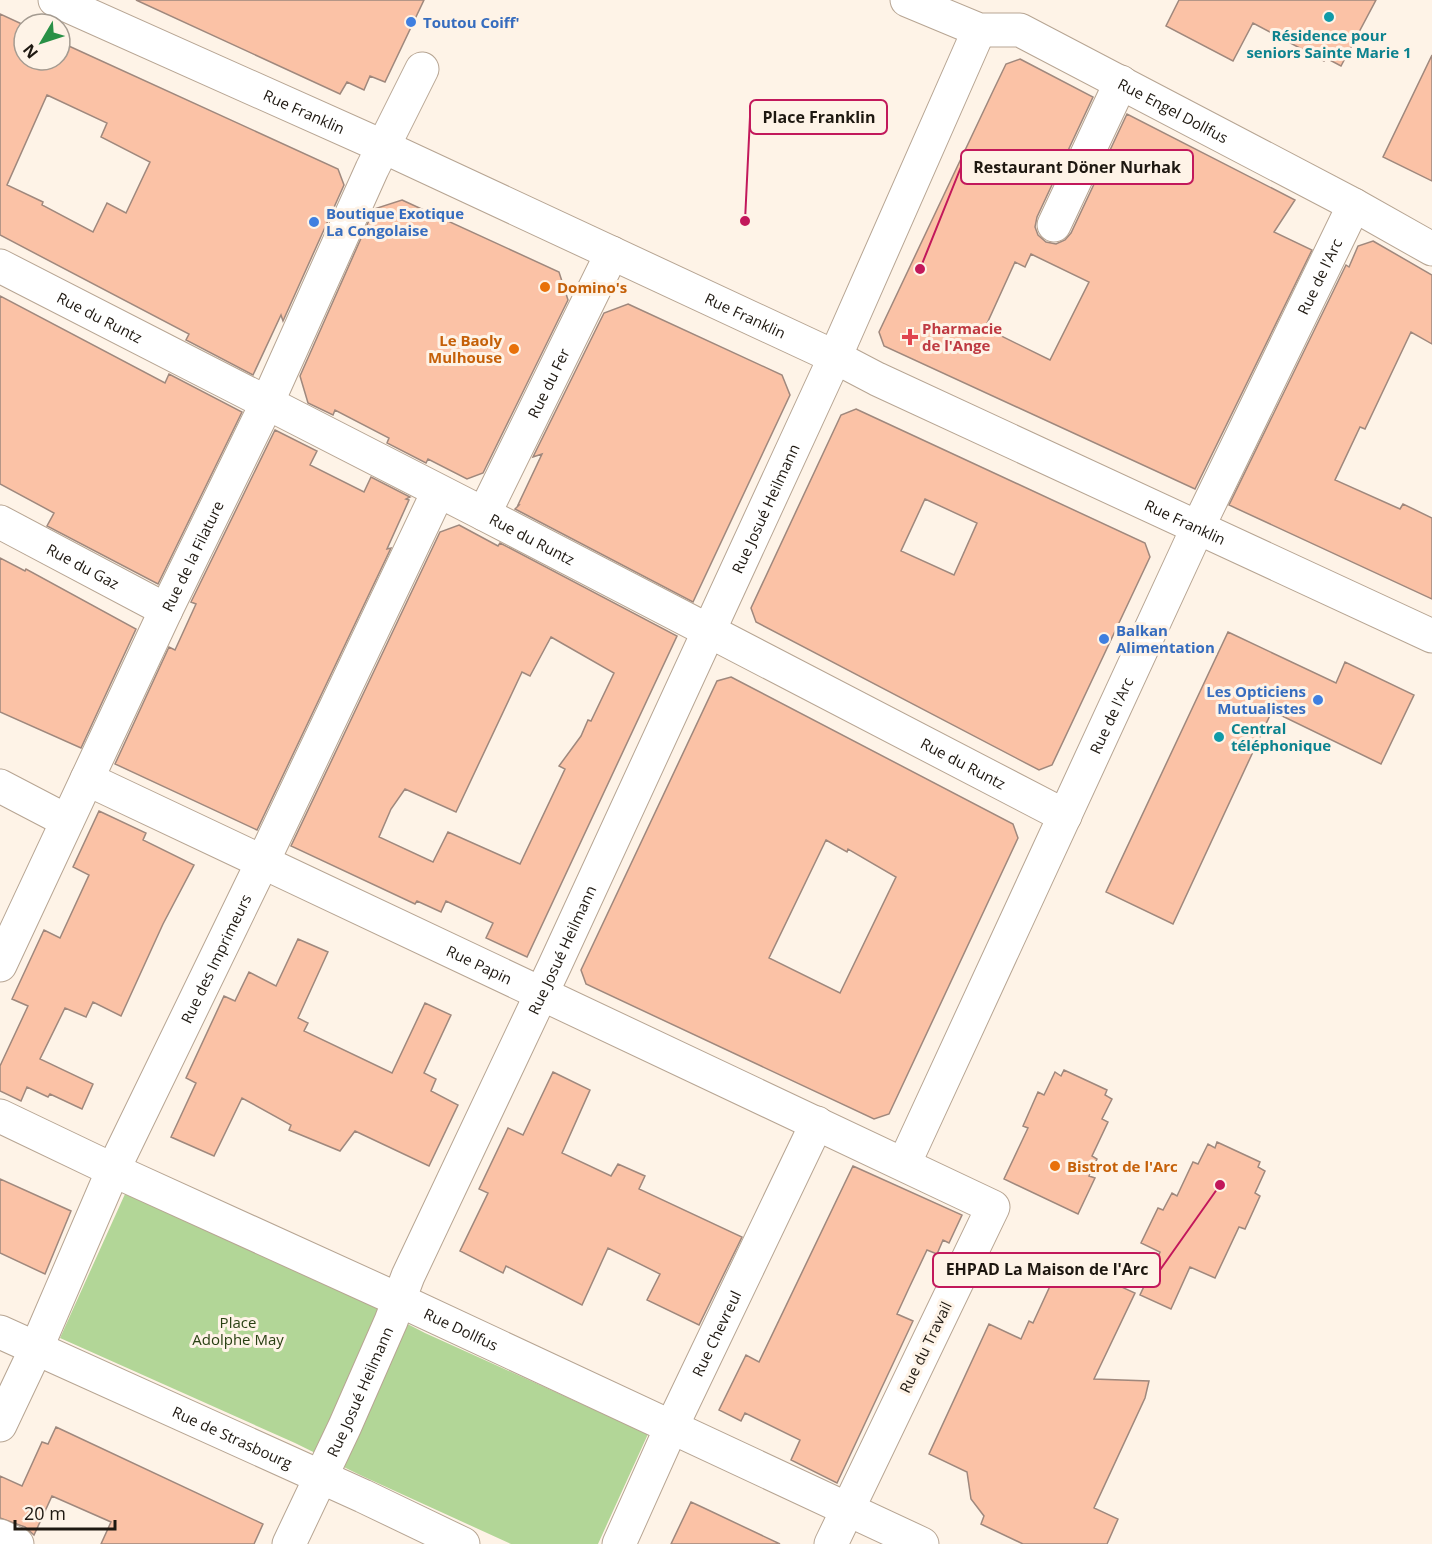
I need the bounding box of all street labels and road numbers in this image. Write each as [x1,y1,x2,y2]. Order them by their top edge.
street label: Rue Engel Dollfus [1115,73,1232,147]
street label: Rue Franklin [260,85,348,138]
street label: Rue de l'Arc [1292,235,1346,318]
street label: Rue du Runtz [54,287,146,347]
street label: Rue Franklin [702,288,789,343]
street label: Rue du Fer [523,345,574,421]
street label: Rue Josué Heilmann [727,441,804,576]
street label: Rue Franklin [1142,494,1229,549]
street label: Rue de la Filature [157,497,228,615]
street label: Rue du Runtz [486,509,578,569]
street label: Rue du Gaz [43,539,123,593]
street label: Rue de l'Arc [1085,674,1137,757]
street label: Rue du Runtz [917,733,1009,793]
street label: Rue Josué Heilmann [523,882,600,1018]
street label: Rue des Imprimeurs [176,891,256,1027]
street label: Rue Papin [443,940,516,988]
street label: Rue Chevreul [687,1287,745,1380]
street label: Rue du Travail [894,1298,956,1396]
street label: Rue Dollfus [421,1303,502,1355]
street label: Rue Josué Heilmann [322,1323,397,1460]
street label: Rue de Strasbourg [169,1401,295,1473]

